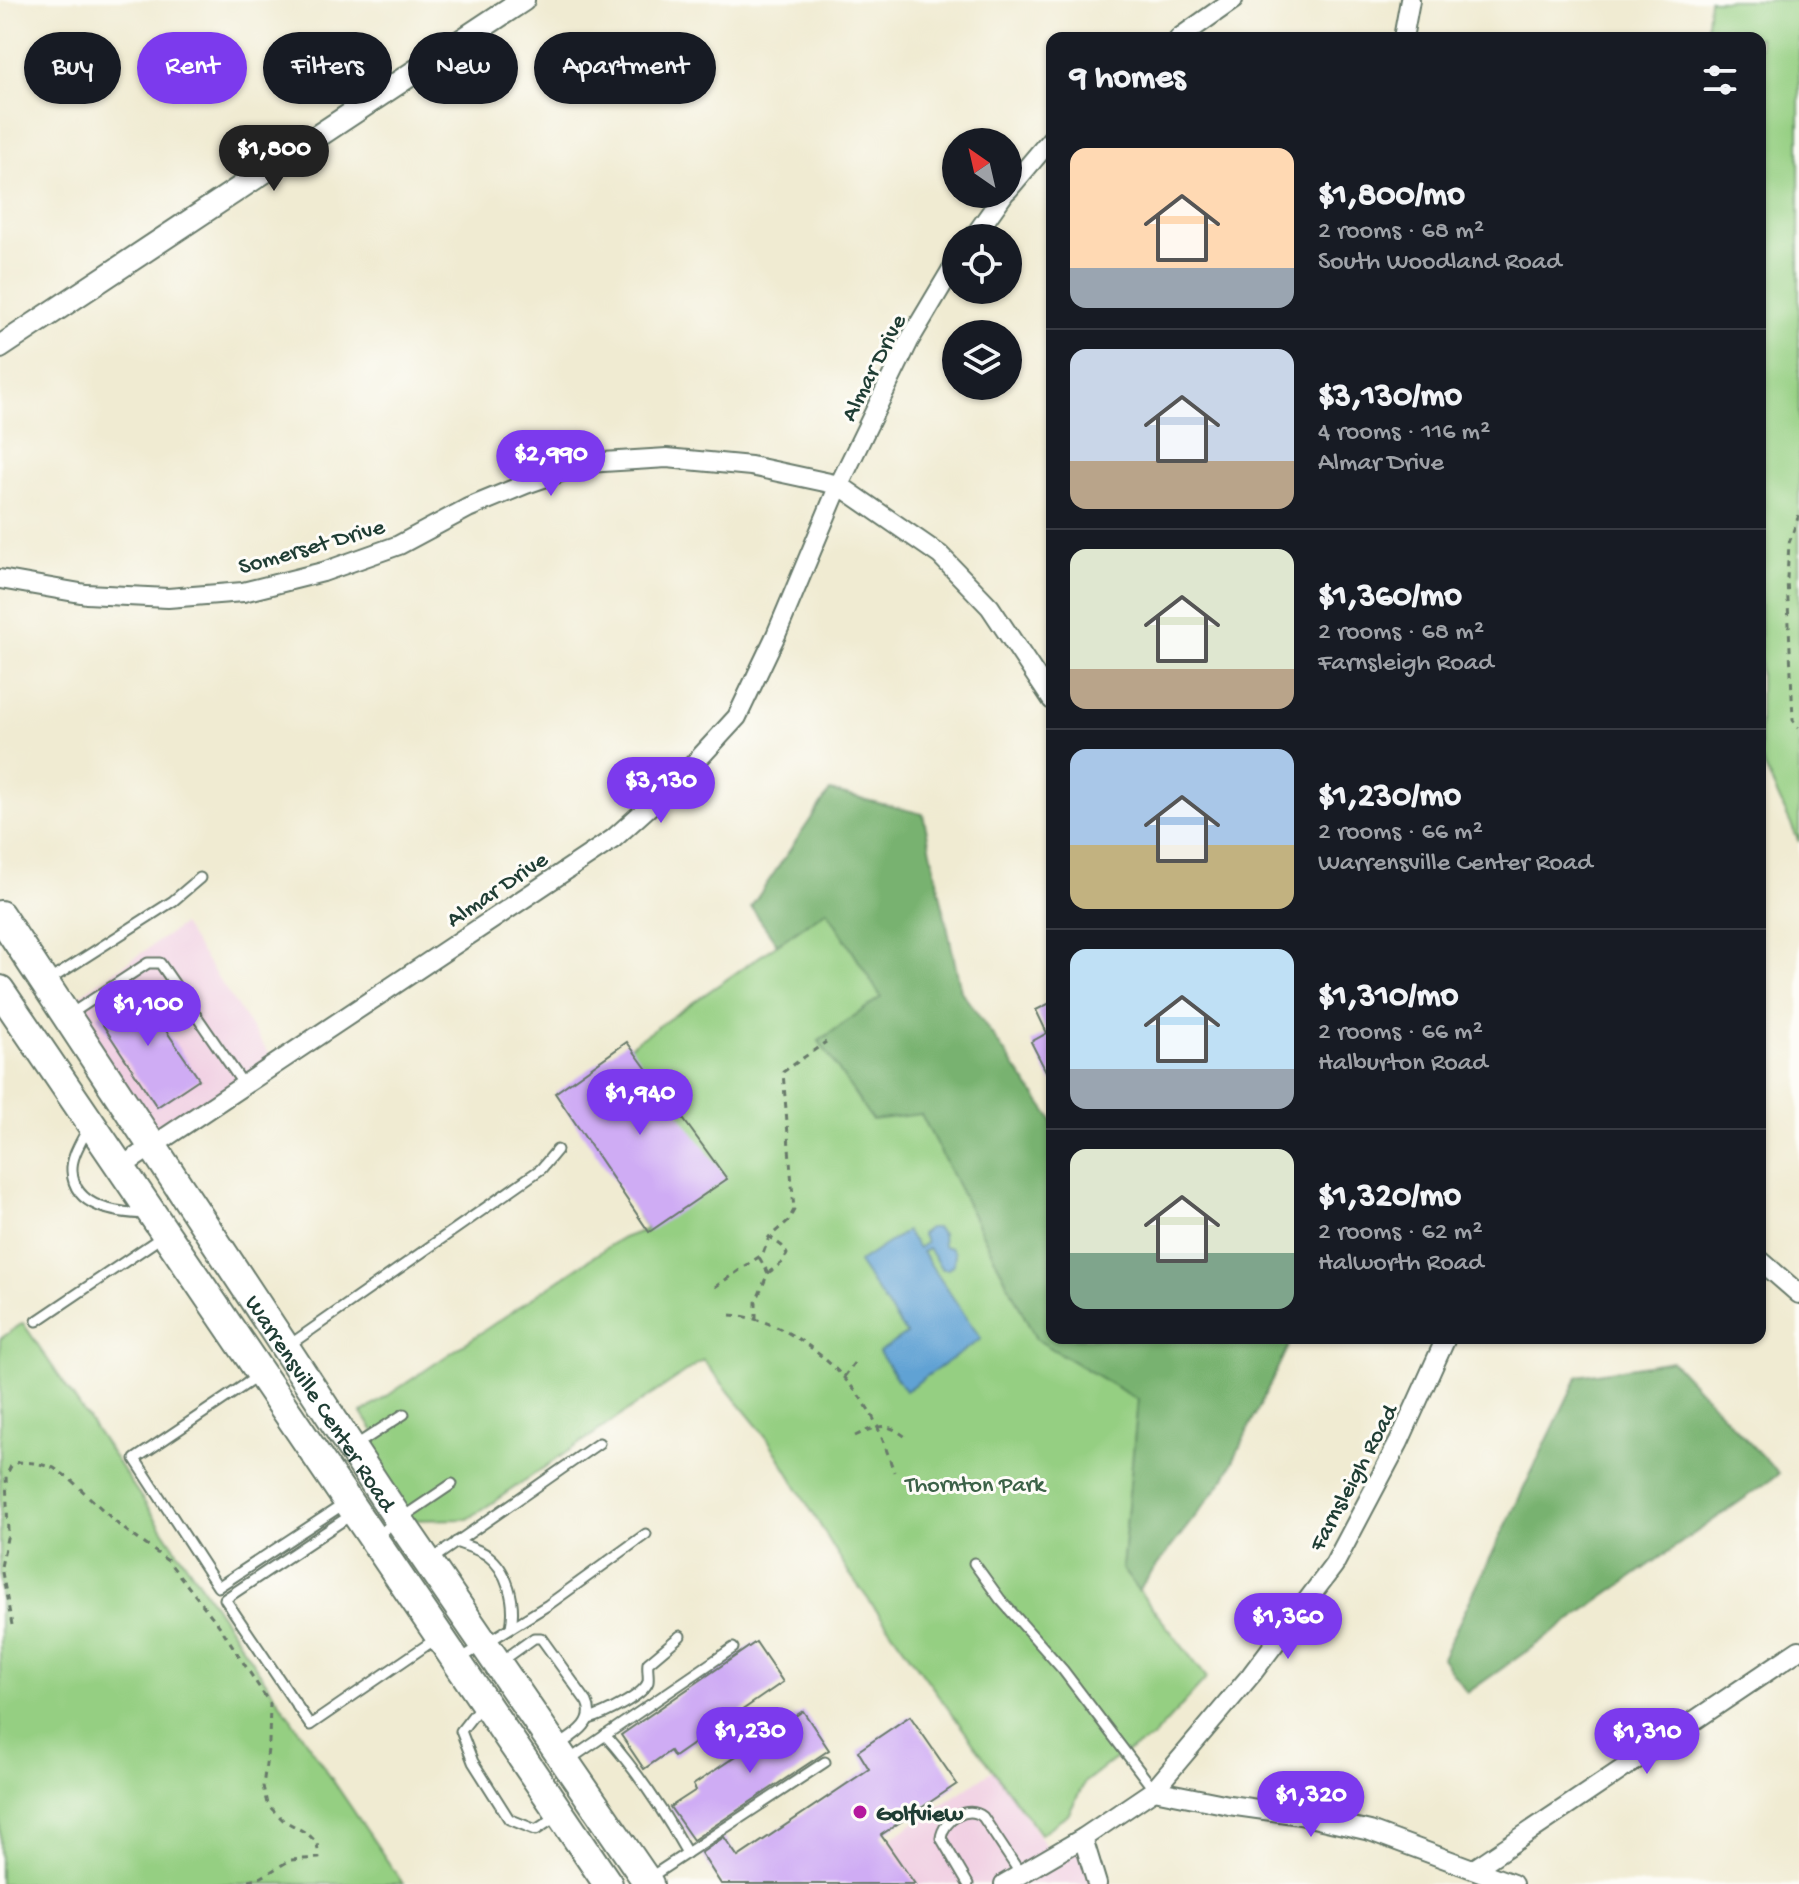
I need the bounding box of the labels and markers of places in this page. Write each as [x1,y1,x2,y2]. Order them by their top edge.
pin: $1,800 [209,125,339,193]
pin: $2,990 [486,430,616,498]
pin: $3,130 [596,757,726,825]
pin: $1,100 [83,980,213,1048]
pin: $1,940 [575,1069,705,1137]
pin: $1,360 [1223,1593,1353,1661]
pin: $1,230 [685,1707,815,1775]
pin: $1,310 [1582,1708,1712,1776]
pin: $1,320 [1246,1771,1376,1839]
place label: Golfview [876,1801,963,1830]
marker: Golfview [851,1803,869,1821]

